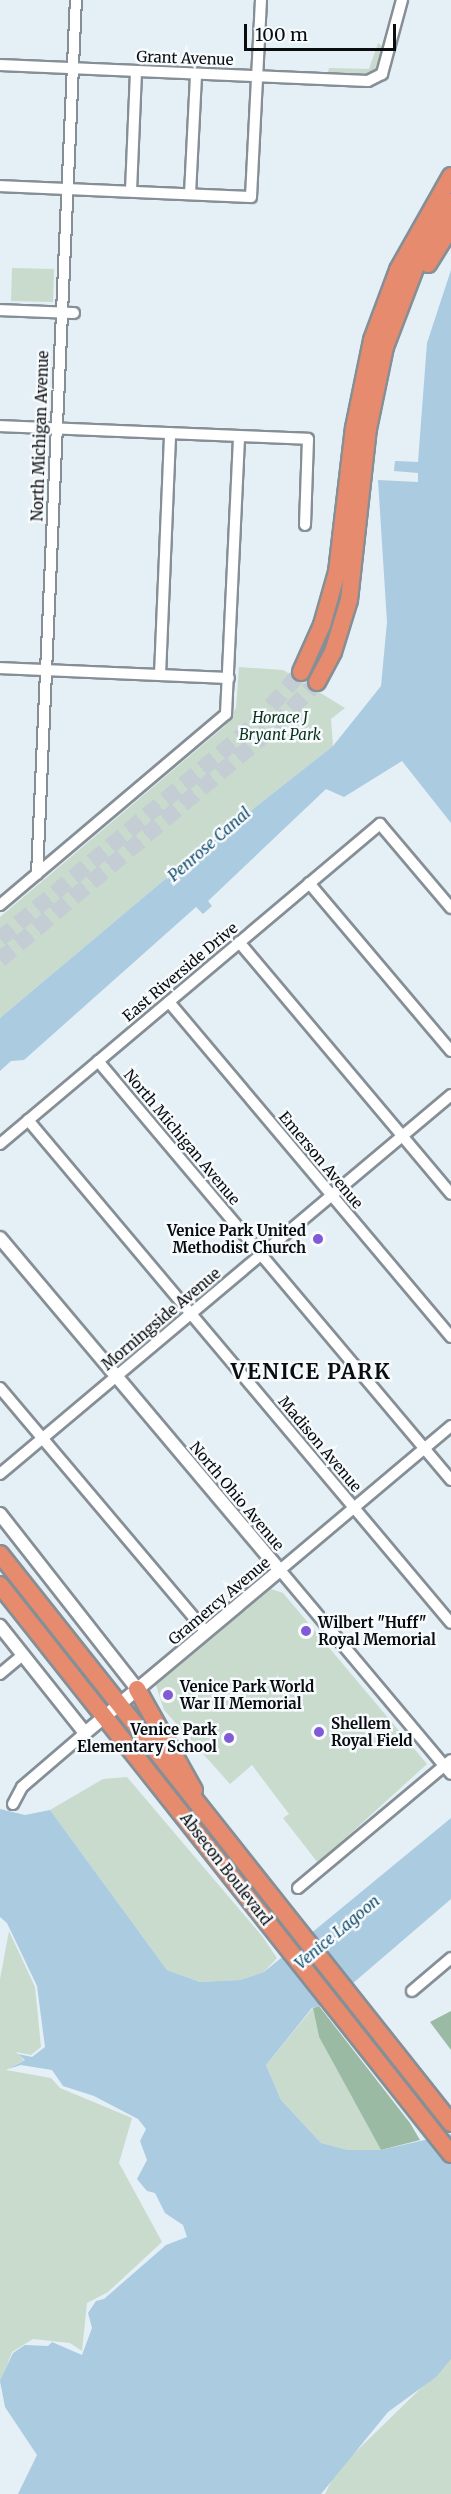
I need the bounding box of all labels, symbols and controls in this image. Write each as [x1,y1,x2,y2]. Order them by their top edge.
scale bar [247,12,398,50]
text: 100 m [255,23,308,46]
street label: Grant Avenue [136,47,234,69]
street label: North Michigan Avenue [28,350,52,522]
park label: Horace J Bryant Park [239,708,321,743]
water label: Penrose Canal [164,803,254,885]
street label: East Riverside Drive [119,919,241,1025]
street label: North Michigan Avenue [120,1066,244,1208]
street label: Emerson Avenue [275,1108,367,1212]
place label: Venice Park United Methodist Church [167,1221,306,1256]
marker: Venice Park United Methodist Church [311,1232,325,1246]
street label: Morningside Avenue [98,1264,224,1374]
district label: VENICE PARK [231,1359,391,1385]
street label: Madison Avenue [275,1393,365,1495]
street label: North Ohio Avenue [186,1438,288,1554]
street label: Gramercy Avenue [165,1553,273,1649]
place label: Wilbert "Huff" Royal Memorial [318,1613,436,1648]
marker: Wilbert "Huff" Royal Memorial [299,1624,313,1638]
place label: Venice Park World War II Memorial [180,1677,314,1712]
marker: Venice Park World War II Memorial [161,1688,175,1702]
place label: Shellem Royal Field [331,1714,413,1749]
place label: Venice Park Elementary School [77,1720,217,1755]
marker: Shellem Royal Field [312,1725,326,1739]
marker: Venice Park Elementary School [222,1731,236,1745]
street label: Absecon Boulevard [177,1809,275,1929]
water label: Venice Lagoon [291,1891,383,1973]

